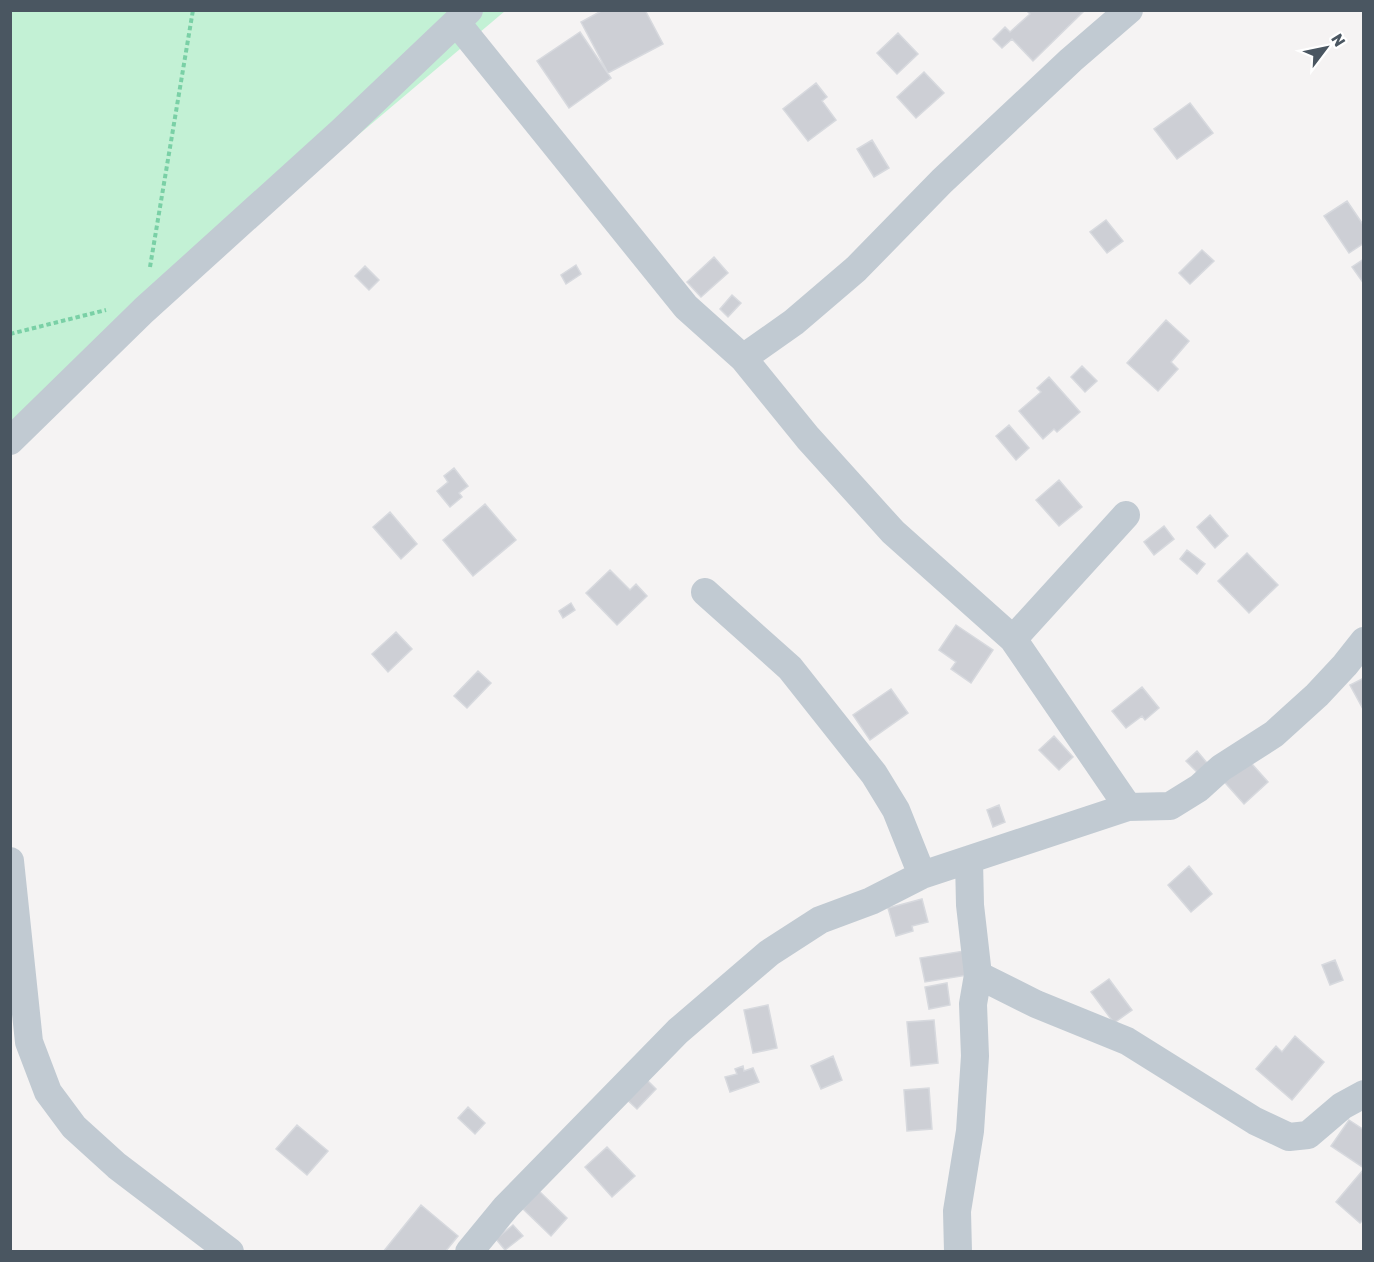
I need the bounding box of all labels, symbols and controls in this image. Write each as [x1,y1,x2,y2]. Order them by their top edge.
north arrow [1296,18,1356,78]
text: N [1327,30,1349,50]

